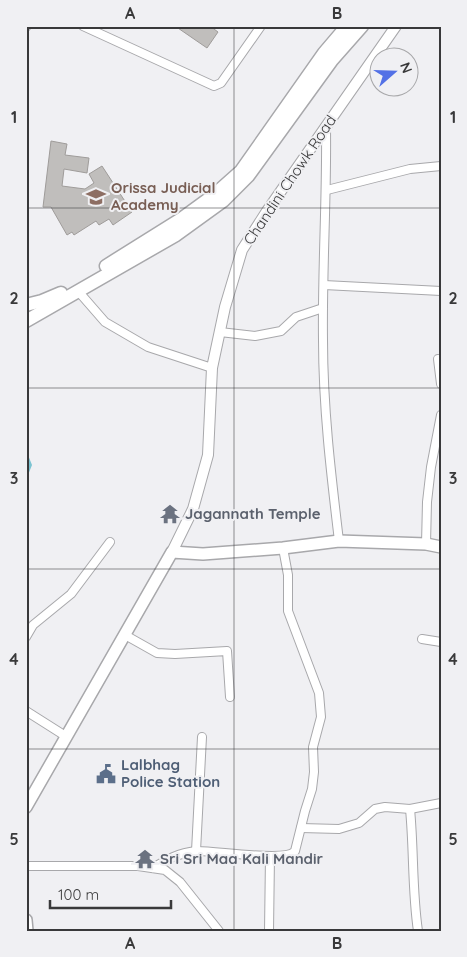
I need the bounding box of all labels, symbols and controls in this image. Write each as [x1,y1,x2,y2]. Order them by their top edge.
text: A [125,3,136,23]
text: B [332,3,342,23]
north arrow [370,48,420,98]
text: N [396,60,416,75]
text: 1 [11,107,17,127]
text: 1 [450,107,456,127]
street label: Chandini Chowk Road [239,111,340,248]
place label: Orissa Judicial Academy [111,178,216,214]
school or university icon: Orissa Judicial Academy [85,186,107,208]
text: 2 [9,288,19,308]
text: 2 [448,288,458,308]
text: 3 [10,468,18,488]
text: 3 [449,468,457,488]
temple icon: Jagannath Temple [159,503,181,525]
place label: Jagannath Temple [185,504,321,523]
text: 4 [9,649,19,669]
text: 4 [448,649,458,669]
place label: Lalbhag Police Station [121,755,220,791]
public building icon: Lalbhag Police Station [95,763,117,785]
text: 5 [9,829,19,849]
text: 5 [448,829,458,849]
temple icon: Sri Sri Maa Kali Mandir [134,848,156,870]
place label: Sri Sri Maa Kali Mandir [160,849,324,868]
scale bar [50,877,171,909]
text: 100 m [58,885,99,904]
text: A [125,933,136,953]
text: B [332,933,342,953]

